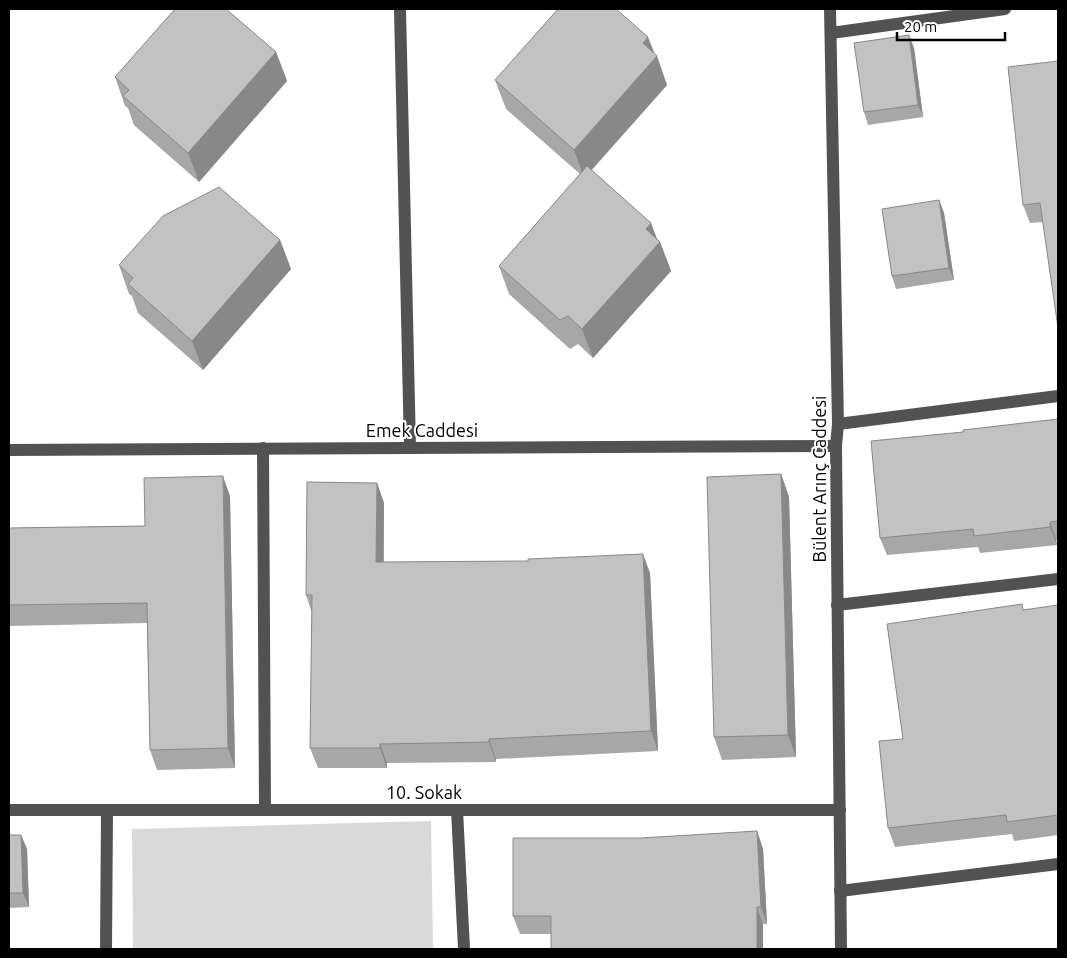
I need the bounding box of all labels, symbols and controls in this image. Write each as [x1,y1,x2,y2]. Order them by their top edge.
scale bar [897,10,1004,42]
text: 20 m [904,18,937,35]
street label: Bülent Arınç Caddesi [809,396,829,563]
street label: Emek Caddesi [366,420,478,440]
street label: 10. Sokak [386,782,462,802]

